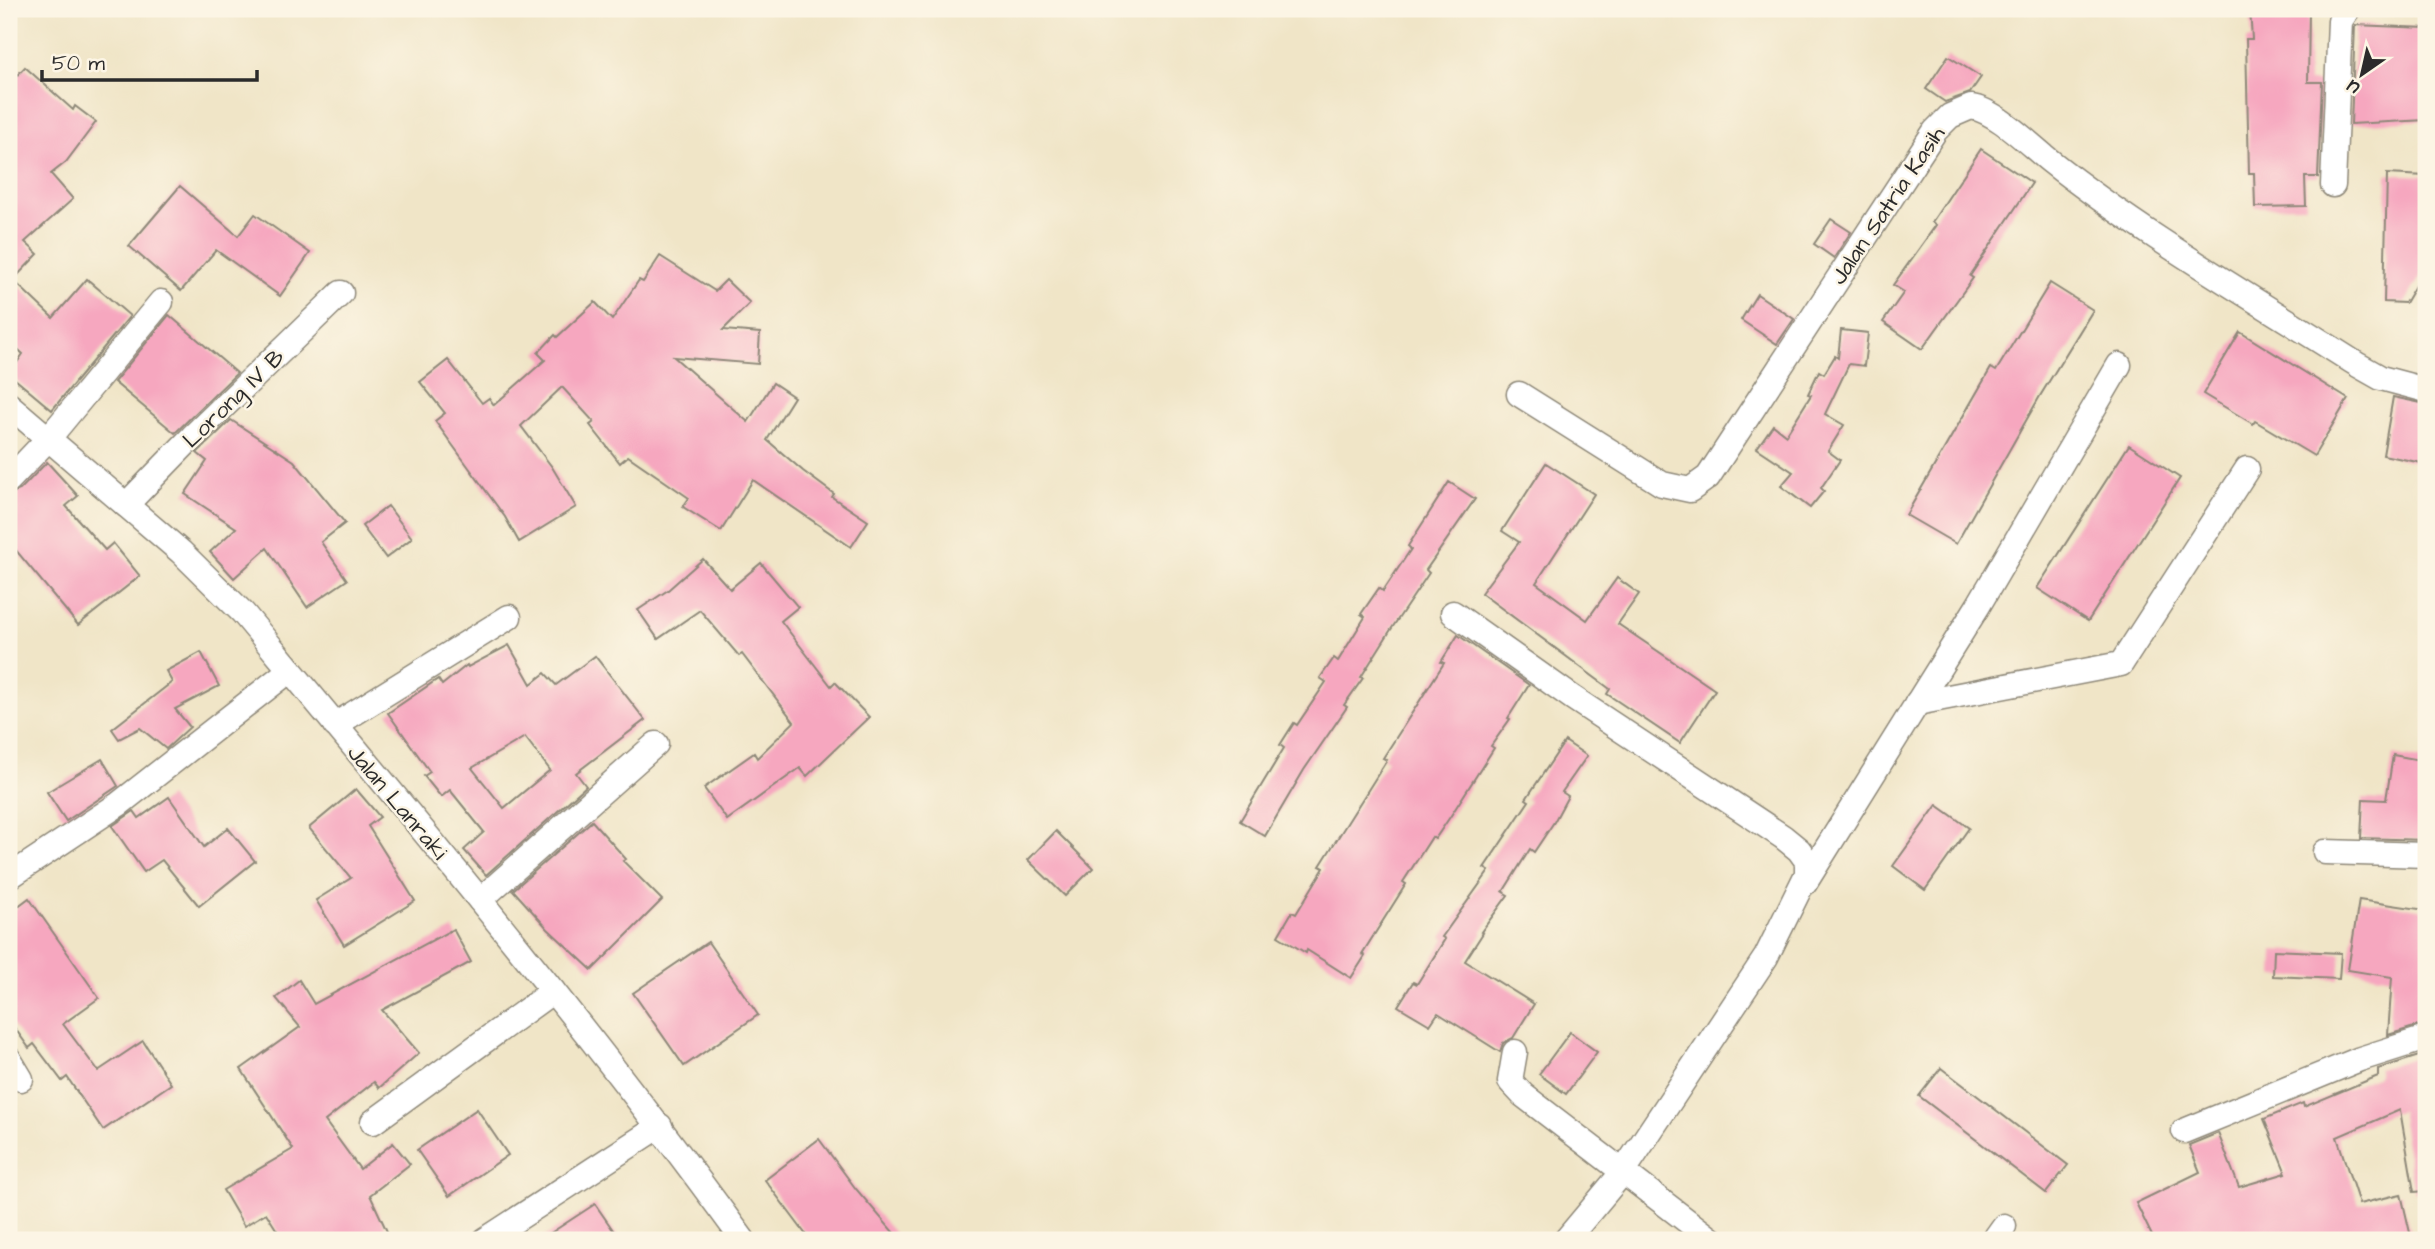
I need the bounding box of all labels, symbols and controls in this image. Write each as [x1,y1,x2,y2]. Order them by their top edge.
scale bar [42,38,257,82]
north arrow [2326,38,2396,108]
text: 50 m [52,49,106,78]
text: U [2341,72,2365,101]
street label: Jalan Satria Kasih [1823,119,1953,291]
street label: Lorong IV B [176,342,292,456]
street label: Jalan Lanraki [340,738,455,867]

